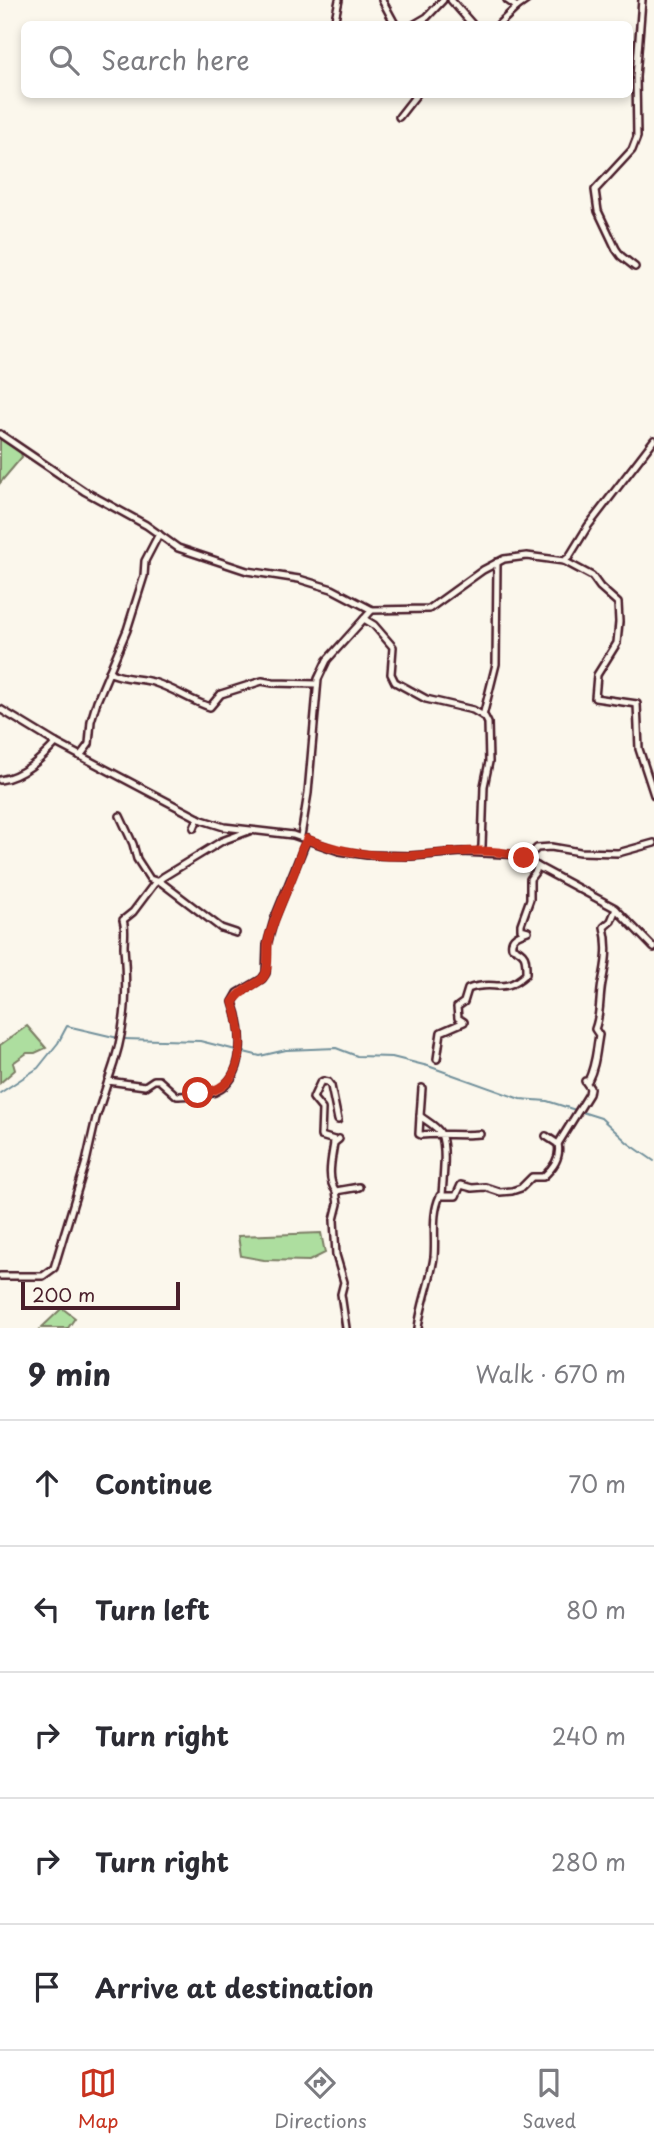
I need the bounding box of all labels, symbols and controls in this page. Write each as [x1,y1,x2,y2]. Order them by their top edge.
search box [21,21,633,98]
text: Search here [101,40,250,79]
icon: search [45,41,83,79]
route end [508,842,539,873]
route start [182,1077,213,1108]
scale bar [21,1279,180,1311]
text: 200 m [32,1280,95,1308]
text: 9 min [28,1351,111,1396]
text: Walk · 670 m [475,1356,626,1391]
icon: ahead [28,1464,66,1502]
text: Continue [95,1464,212,1503]
text: 70 m [568,1466,626,1501]
icon: left [28,1590,66,1628]
text: Turn left [95,1590,210,1629]
text: 80 m [566,1592,626,1627]
icon: right [28,1716,66,1754]
text: Turn right [95,1716,229,1755]
text: 240 m [552,1718,626,1753]
icon: right [28,1842,66,1880]
text: Turn right [95,1842,229,1881]
text: 280 m [551,1844,626,1879]
icon: arrive [28,1968,66,2006]
text: Arrive at destination [95,1968,374,2007]
tab: Map [78,2064,118,2134]
tab: Directions [274,2064,367,2134]
tab: Saved [522,2064,576,2134]

